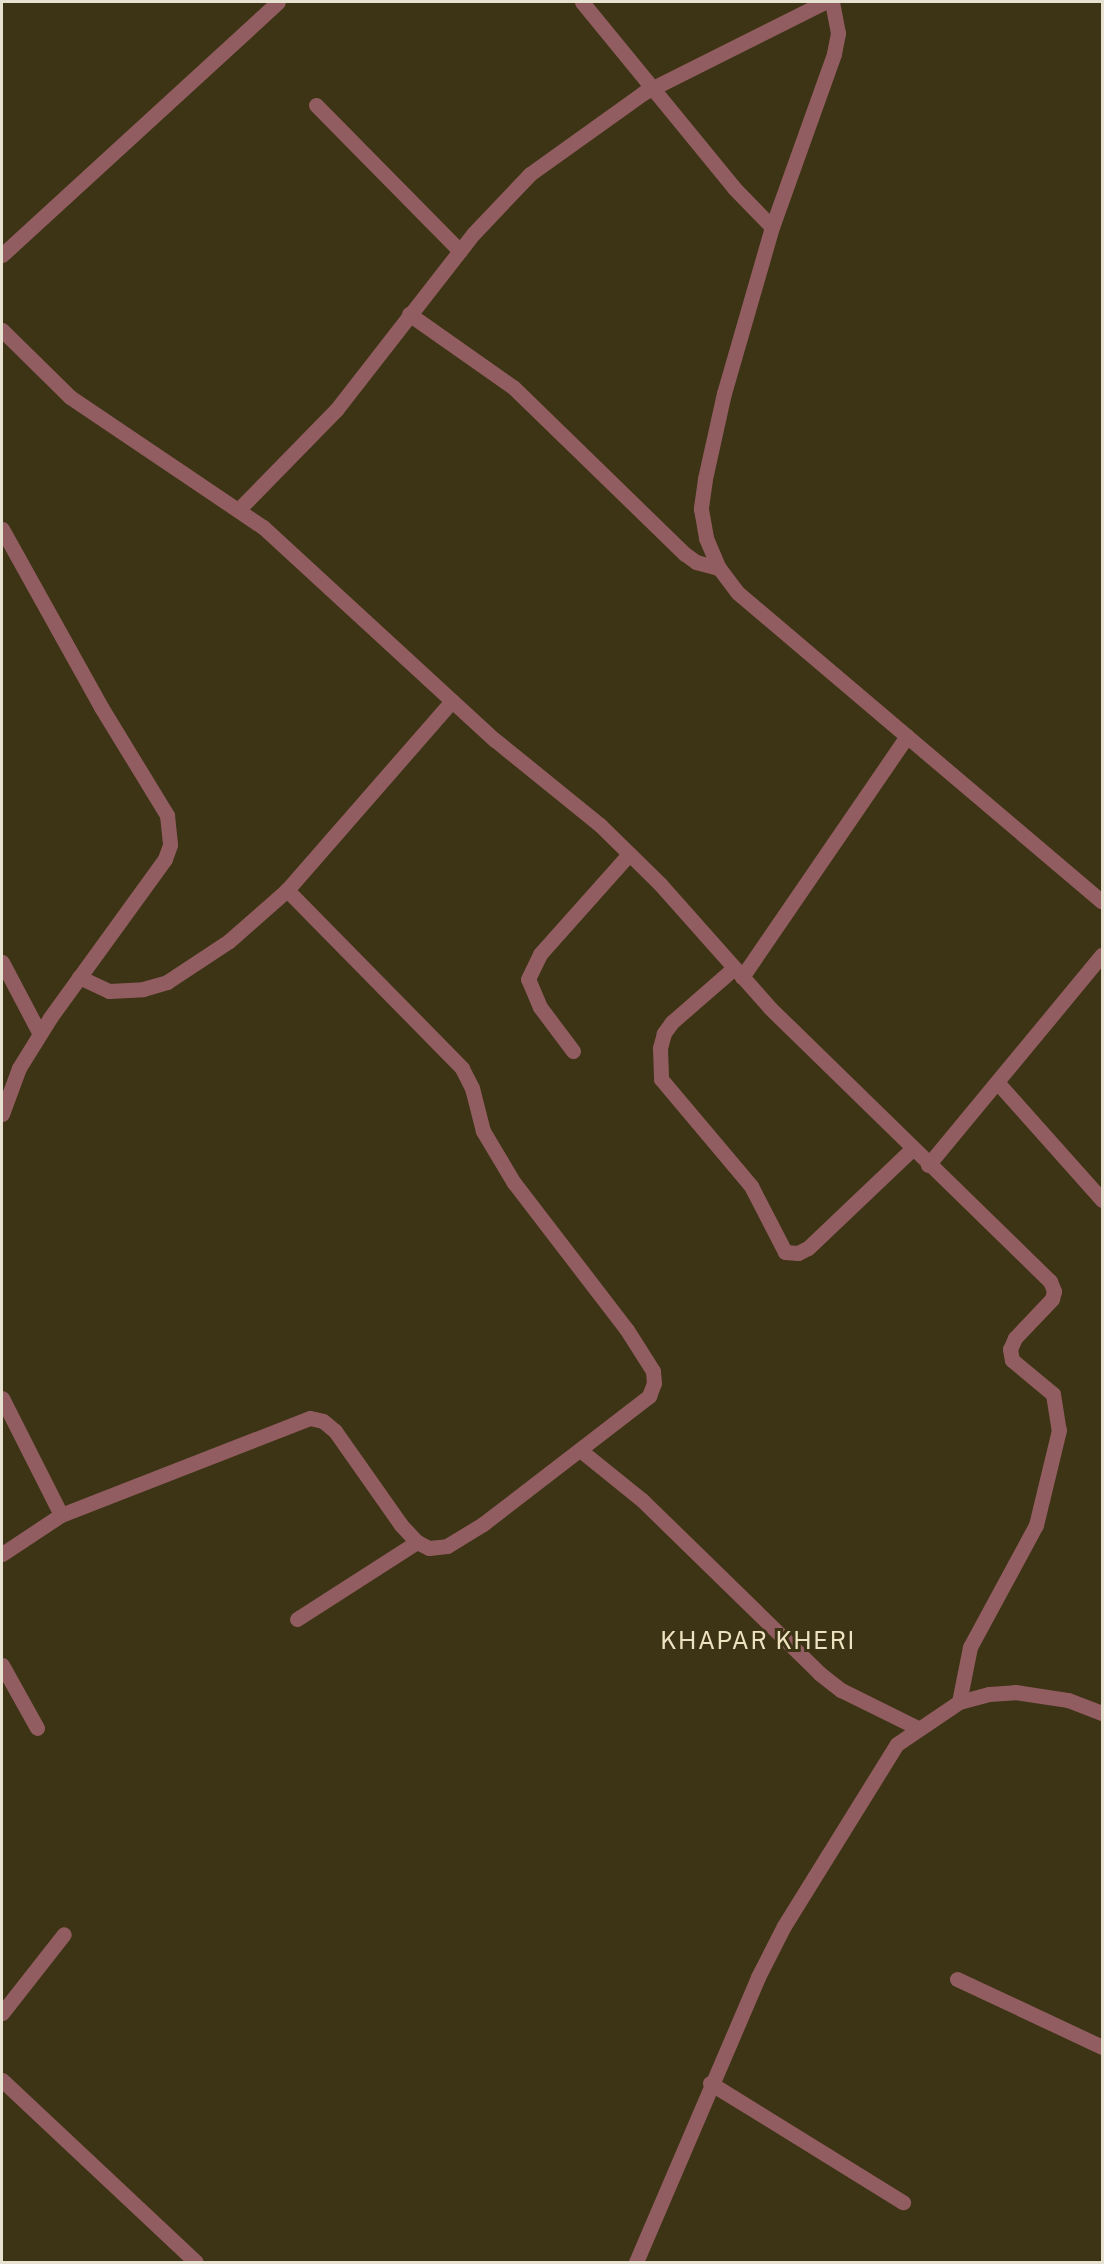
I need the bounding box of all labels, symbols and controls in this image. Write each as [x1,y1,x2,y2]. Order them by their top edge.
district label: KHAPAR KHERI [660,1627,856,1655]

